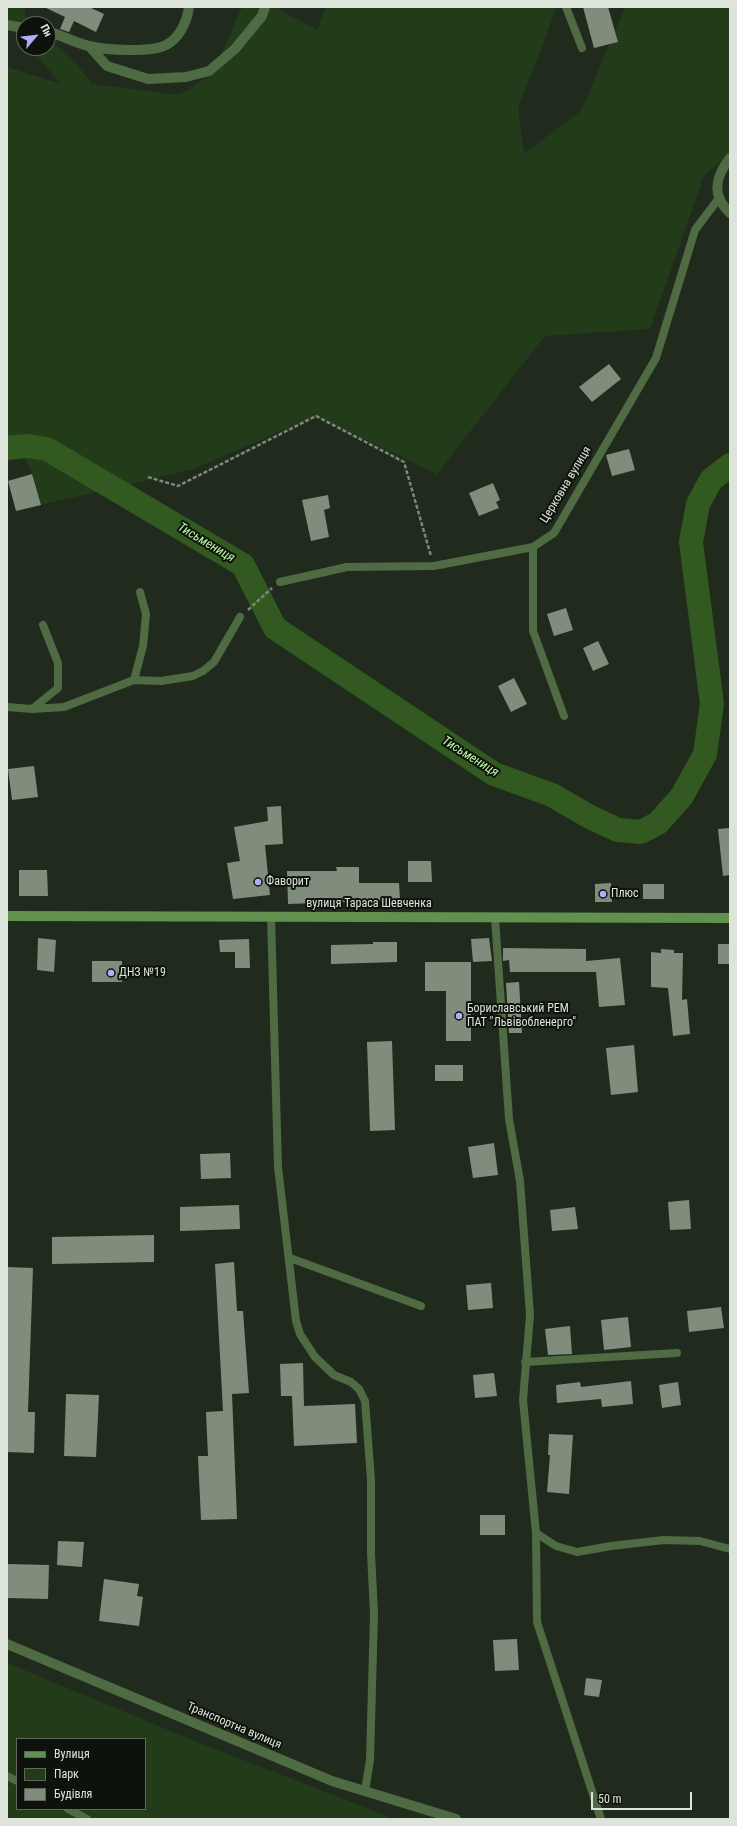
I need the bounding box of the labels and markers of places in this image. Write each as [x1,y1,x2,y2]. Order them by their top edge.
place label: Фаворит [266,875,309,889]
marker: Фаворит [253,877,263,887]
place label: Плюс [611,887,639,901]
marker: Плюс [598,889,608,899]
place label: ДНЗ №19 [119,966,166,980]
marker: ДНЗ №19 [106,968,116,978]
place label: Бориславський РЕМ ПАТ "Львівобленерго" [467,1002,576,1030]
marker: Бориславський РЕМ ПАТ "Львівобленерго" [454,1011,464,1021]

